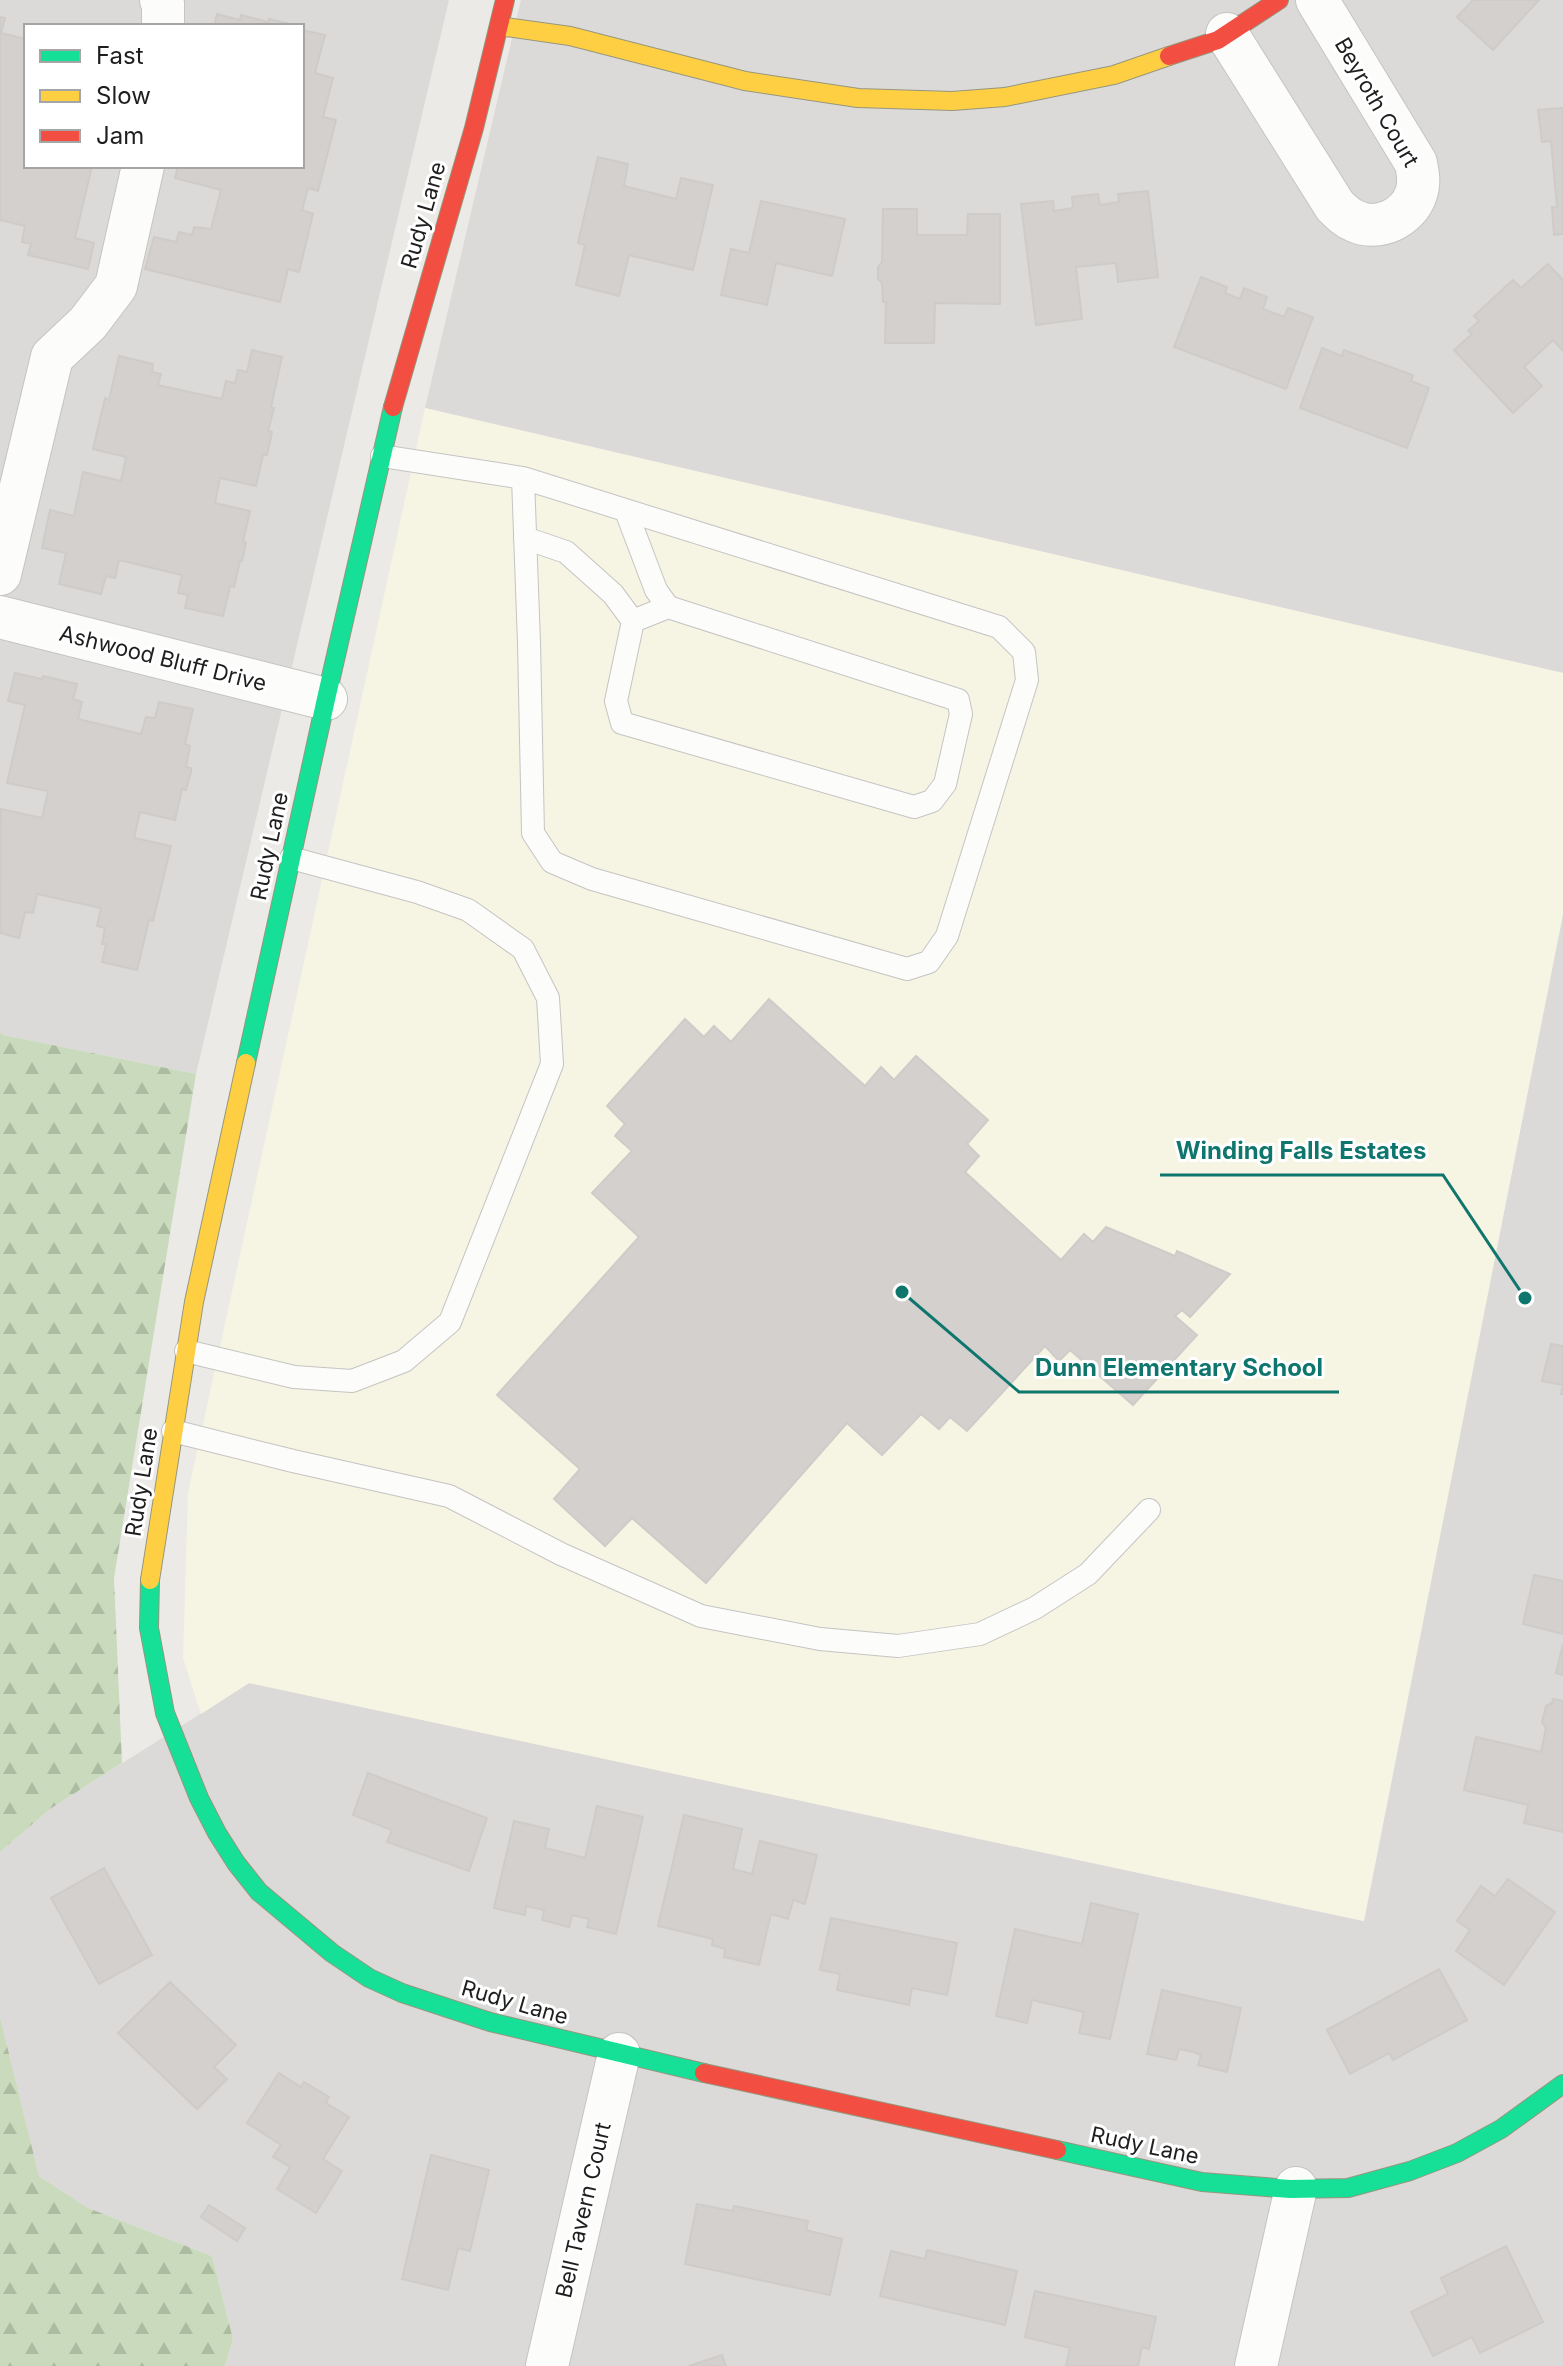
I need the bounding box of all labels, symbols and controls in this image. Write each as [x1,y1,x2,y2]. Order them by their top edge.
legend [24,24,304,168]
street label: Beyroth Court [1330,33,1424,171]
text: Fast [96,41,144,70]
text: Slow [96,81,151,110]
text: Jam [96,121,144,150]
street label: Rudy Lane [395,159,451,271]
street label: Ashwood Bluff Drive [57,620,269,696]
street label: Rudy Lane [245,790,293,902]
callout: Winding Falls Estates [1160,1127,1443,1175]
text: Winding Falls Estates [1176,1136,1426,1165]
callout: Dunn Elementary School [1019,1344,1339,1392]
text: Dunn Elementary School [1035,1353,1323,1382]
street label: Rudy Lane [120,1426,162,1538]
street label: Rudy Lane [459,1974,571,2030]
street label: Bell Tavern Court [550,2120,616,2300]
street label: Rudy Lane [1089,2121,1201,2169]

